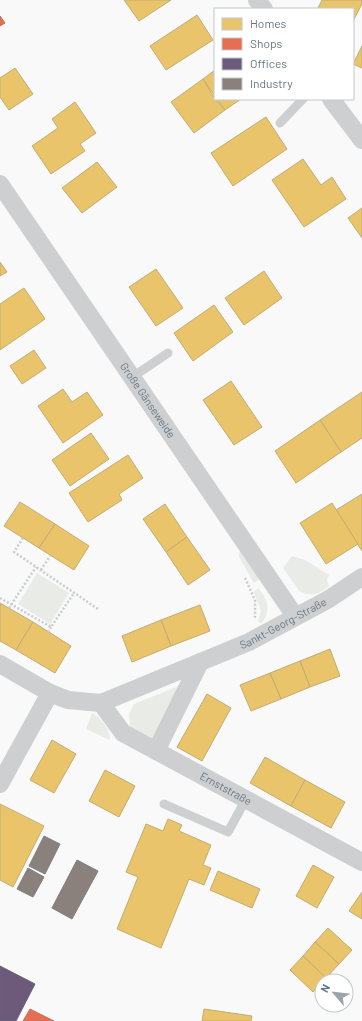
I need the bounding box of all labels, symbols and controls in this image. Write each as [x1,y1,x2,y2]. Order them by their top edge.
legend [214,8,354,100]
text: Homes [250,16,287,30]
text: Shops [250,36,283,50]
text: Offices [250,56,287,70]
text: Industry [250,76,293,90]
street label: Große Gänseweide [118,360,179,440]
street label: Sankt-Georg-Straße [237,595,328,651]
street label: Ernststraße [198,769,254,807]
north arrow [314,973,354,1013]
text: N [317,982,332,994]

